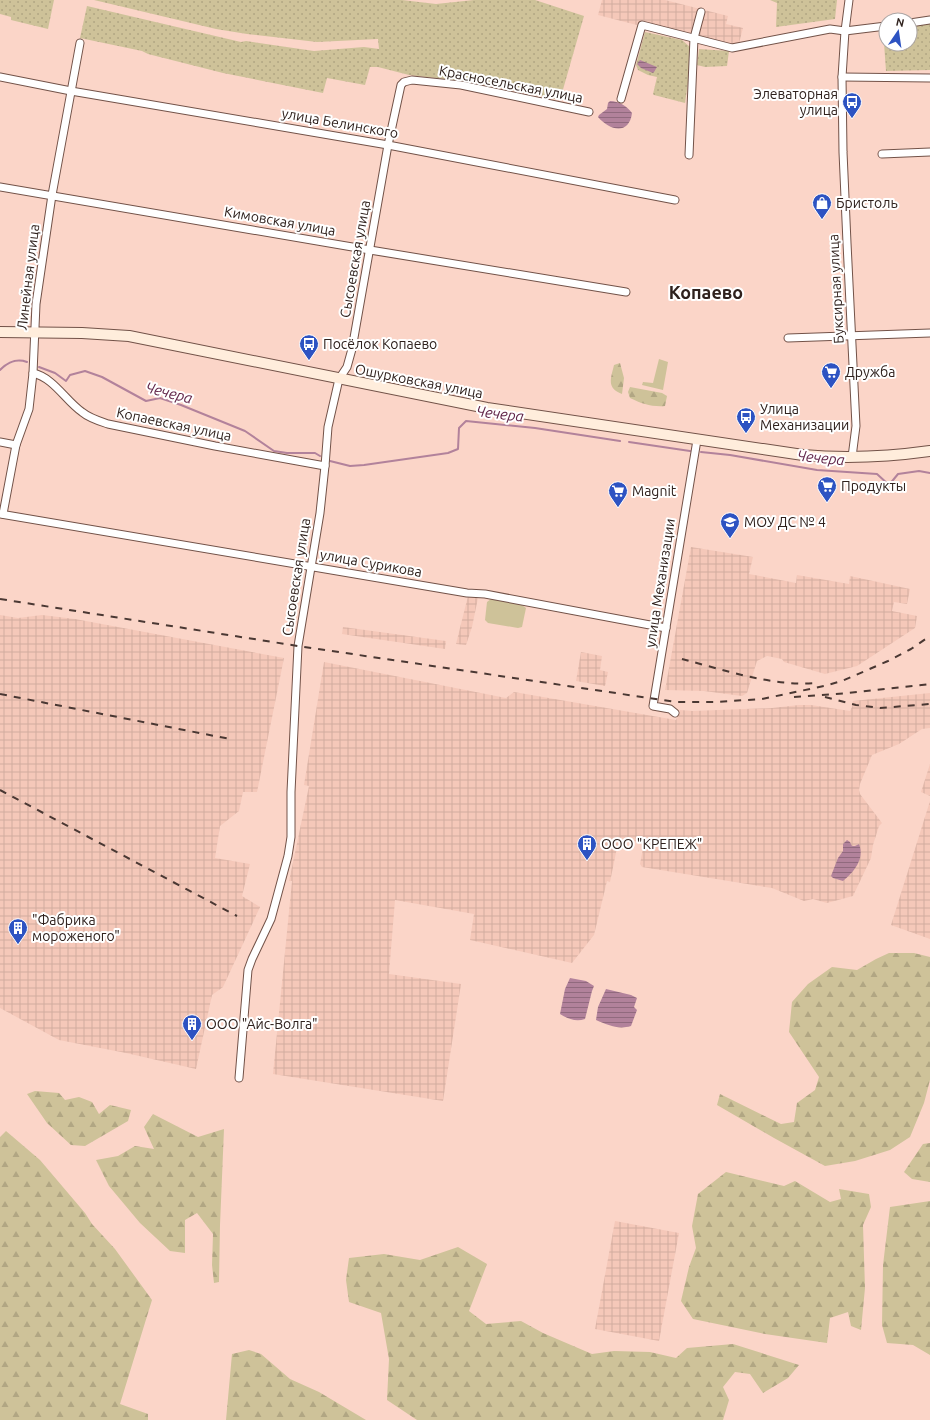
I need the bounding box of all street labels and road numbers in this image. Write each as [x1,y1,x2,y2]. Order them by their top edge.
street label: Красносельская улица [438,62,584,106]
street label: улица Белинского [281,105,399,141]
street label: Сысоевская улица [337,199,373,319]
street label: Кимовская улица [223,203,337,239]
street label: Линейная улица [14,223,42,331]
street label: Буксирная улица [825,234,847,344]
street label: Ошурковская улица [354,361,484,401]
street label: Копаевская улица [115,404,233,444]
street label: Сысоевская улица [279,517,313,637]
street label: улица Механизации [642,517,678,649]
street label: улица Сурикова [319,546,423,580]

